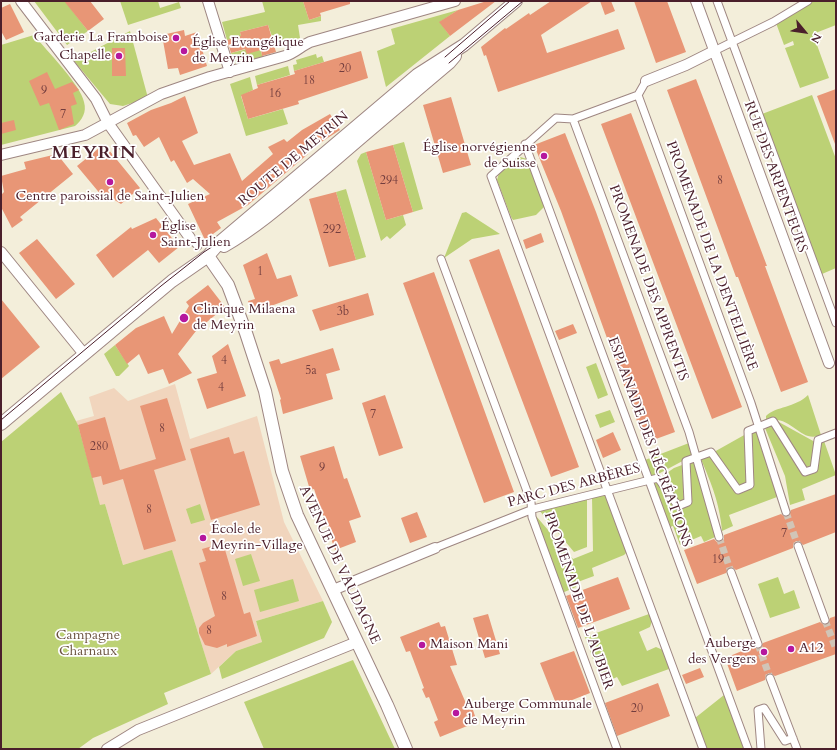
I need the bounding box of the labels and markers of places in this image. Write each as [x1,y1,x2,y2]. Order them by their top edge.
place label: Garderie La Framboise [33,30,168,46]
marker: Garderie La Framboise [171,33,181,43]
place label: Église Evangélique de Meyrin [192,35,304,68]
marker: Église Evangélique de Meyrin [179,46,189,56]
place label: Chapelle [59,48,111,64]
marker: Chapelle [114,51,124,61]
place label: Église norvégienne de Suisse [423,140,536,172]
marker: Église norvégienne de Suisse [539,151,549,161]
marker: Centre paroissial de Saint-Julien [105,177,115,187]
place label: Centre paroissial de Saint-Julien [16,189,204,205]
place label: Église Saint-Julien [161,219,231,252]
marker: Église Saint-Julien [148,230,158,240]
place label: Clinique Milaena de Meyrin [193,302,295,334]
marker: Clinique Milaena de Meyrin [178,312,190,324]
place label: École de Meyrin-Village [211,522,303,554]
marker: École de Meyrin-Village [198,533,208,543]
place label: Auberge des Vergers [688,636,756,668]
place label: Maison Mani [430,637,508,653]
marker: Maison Mani [417,640,427,650]
place label: A12 [799,641,823,657]
marker: A12 [786,644,796,654]
marker: Auberge des Vergers [759,647,769,657]
place label: Auberge Communale de Meyrin [464,697,592,730]
marker: Auberge Communale de Meyrin [451,708,461,718]

